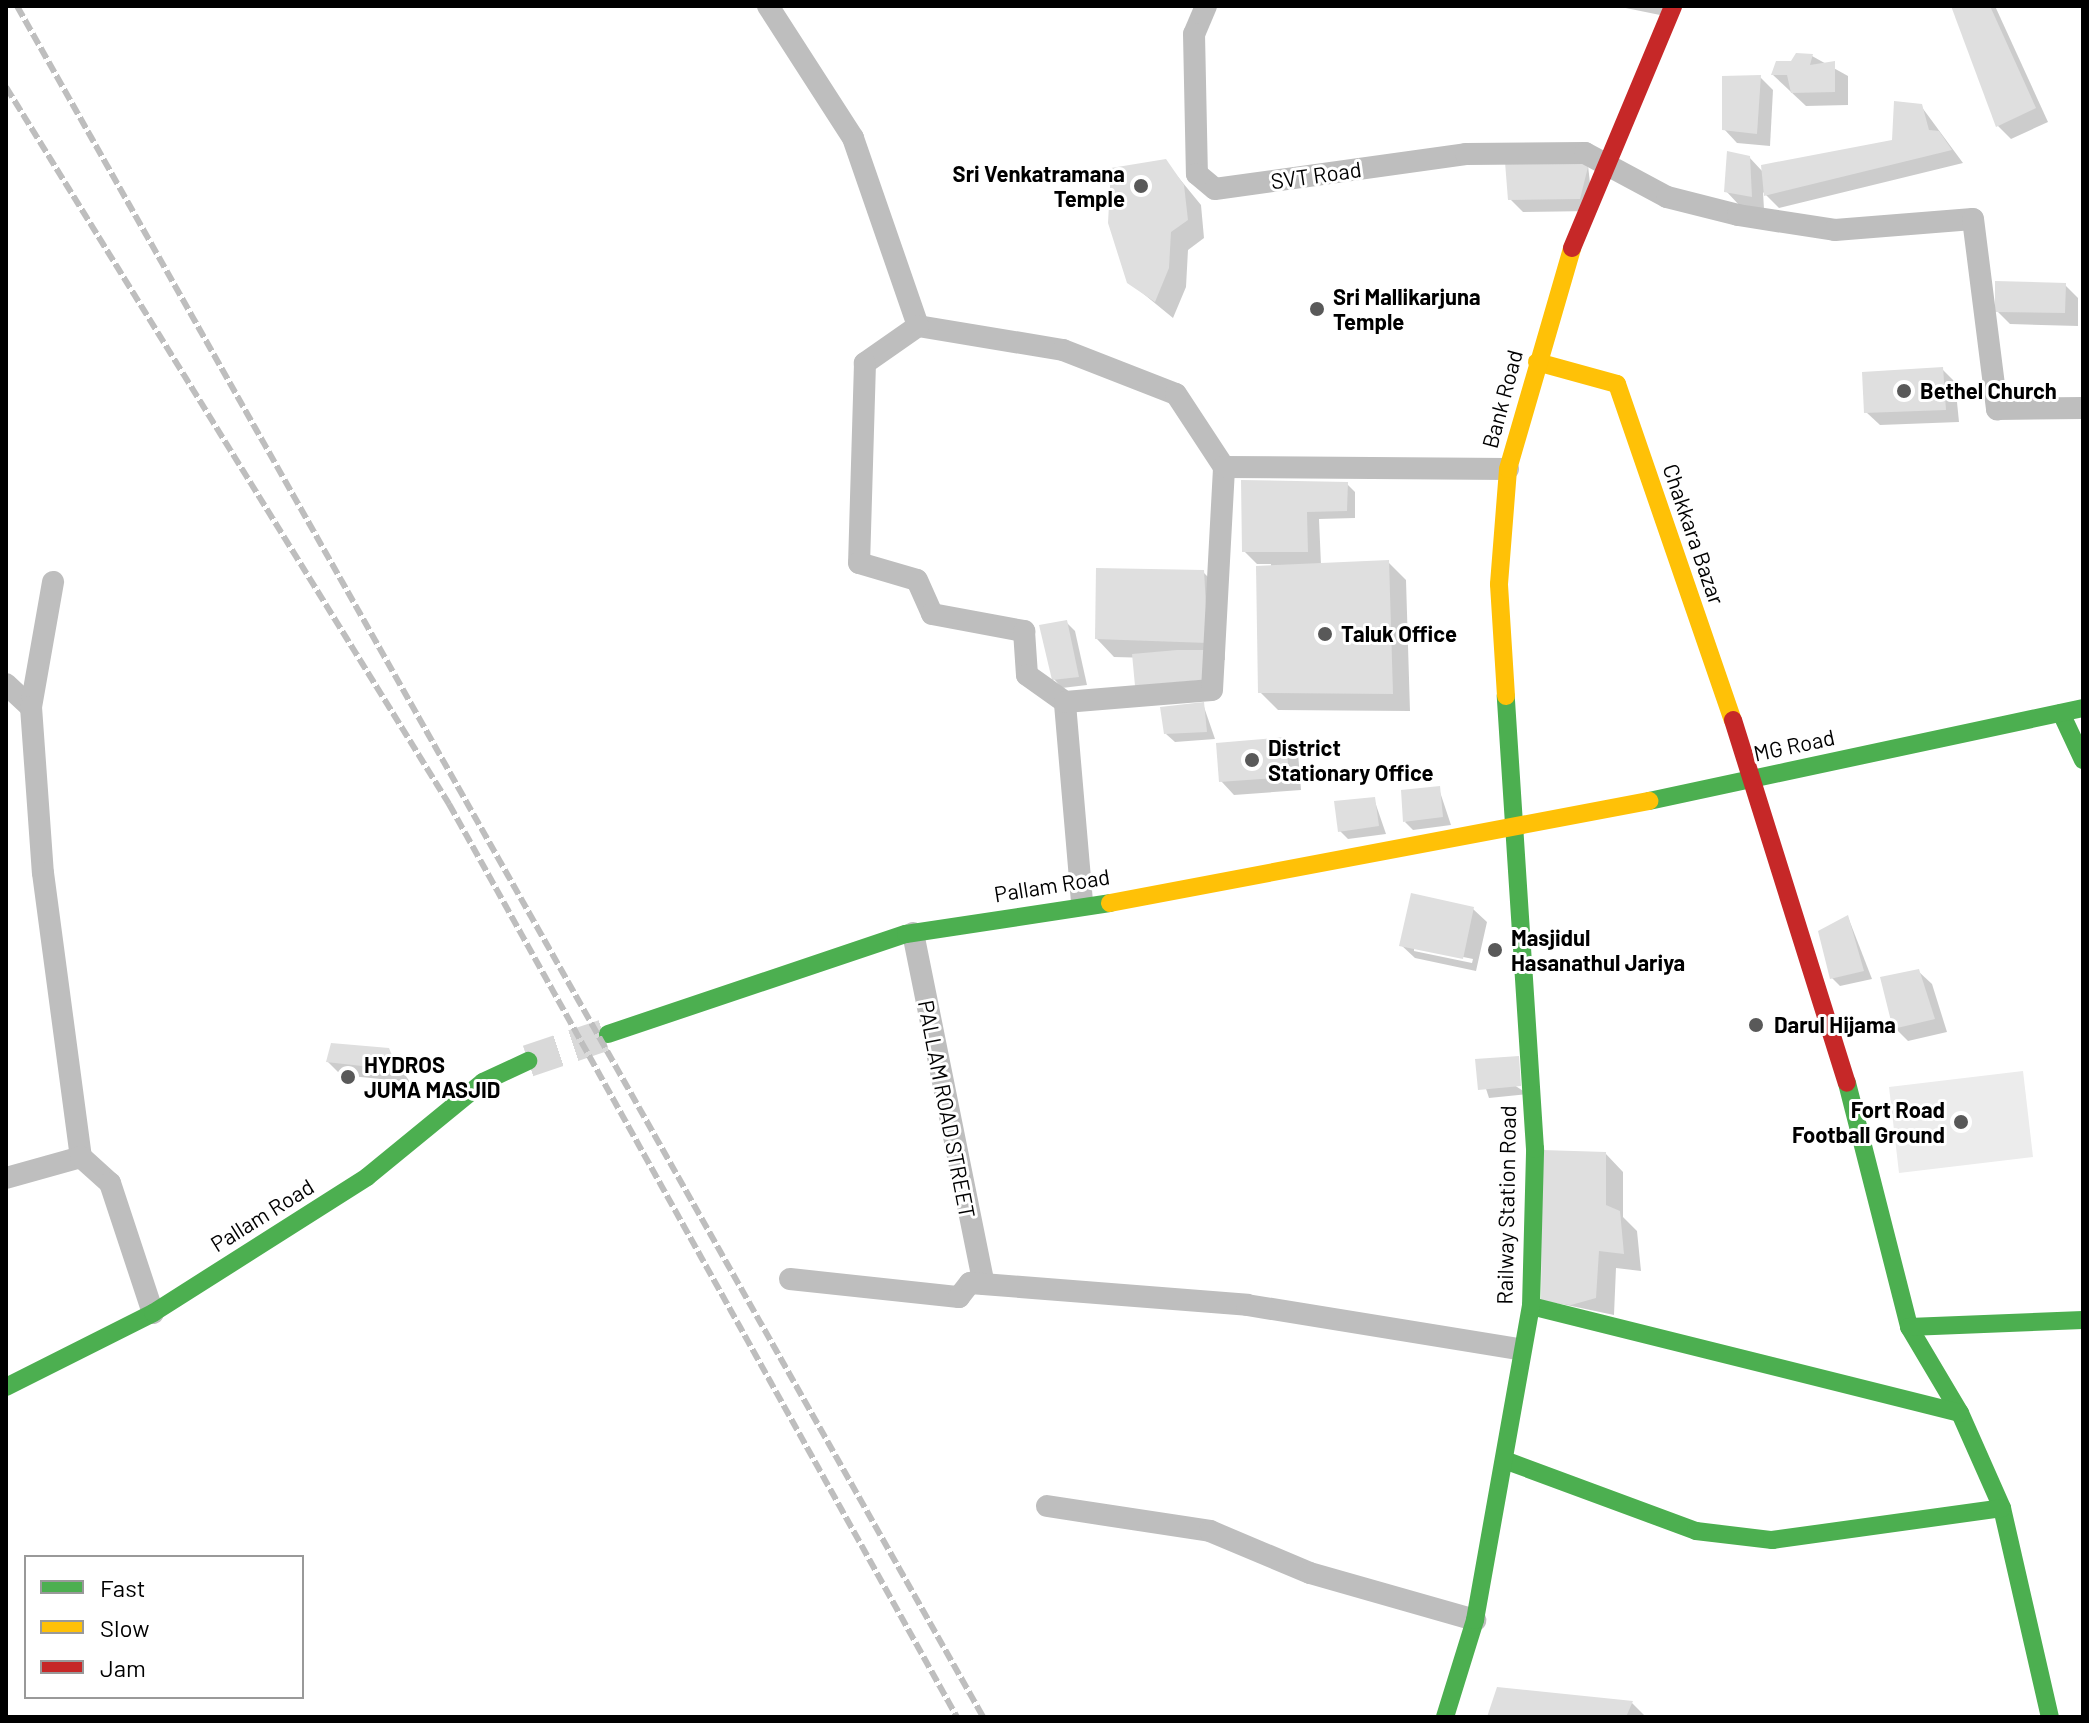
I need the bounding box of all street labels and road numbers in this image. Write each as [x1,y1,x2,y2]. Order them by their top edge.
street label: SVT Road [1269,156,1363,194]
street label: Bank Road [1476,347,1528,451]
street label: Chakkara Bazar [1658,460,1730,608]
street label: MG Road [1751,724,1837,766]
street label: Pallam Road [992,863,1112,907]
street label: PALLAM ROAD STREET [913,998,981,1220]
street label: Railway Station Road [1491,1105,1521,1305]
street label: Pallam Road [205,1173,319,1257]

